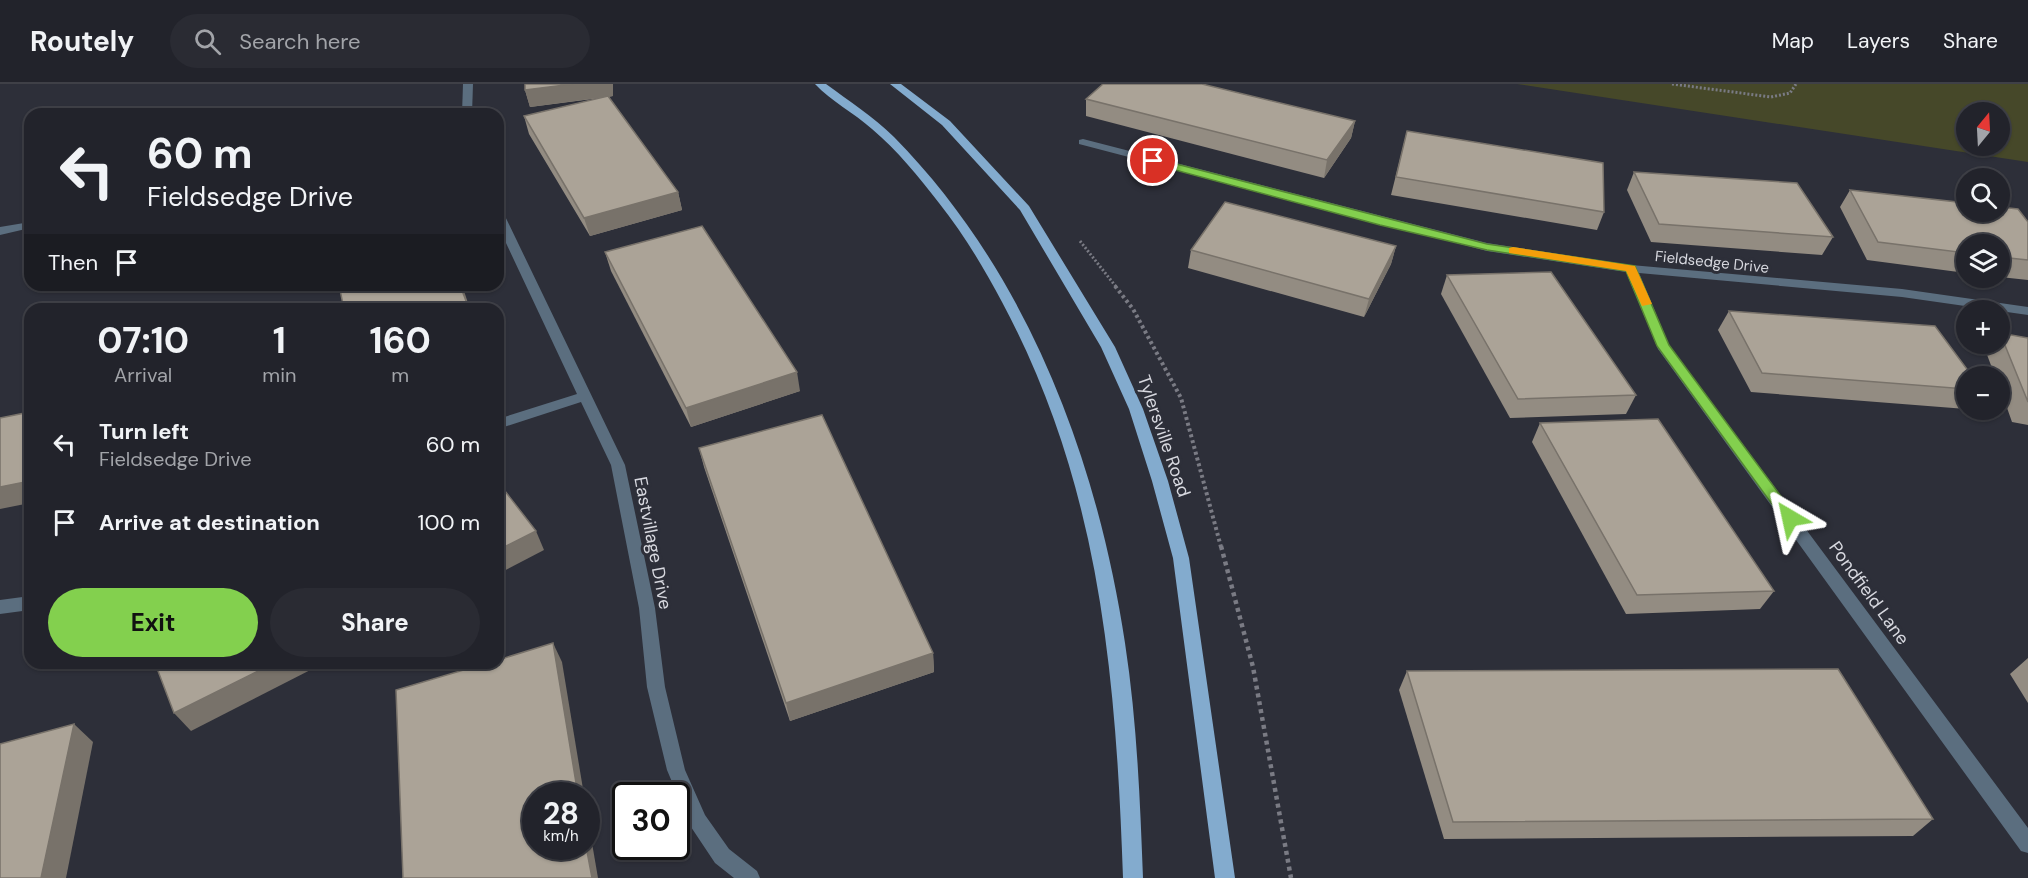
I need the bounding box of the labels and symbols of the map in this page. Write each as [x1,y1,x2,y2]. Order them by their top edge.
north arrow [1956,102,2010,156]
pin [1127,135,1178,186]
street label: Fieldsedge Drive [1654,246,1770,278]
street label: Tylersville Road [1132,372,1196,500]
street label: Eastvillage Drive [628,475,678,611]
position arrow [1758,486,1822,550]
street label: Pondfield Lane [1823,536,1915,650]
speed limit sign: 30 [612,782,690,860]

